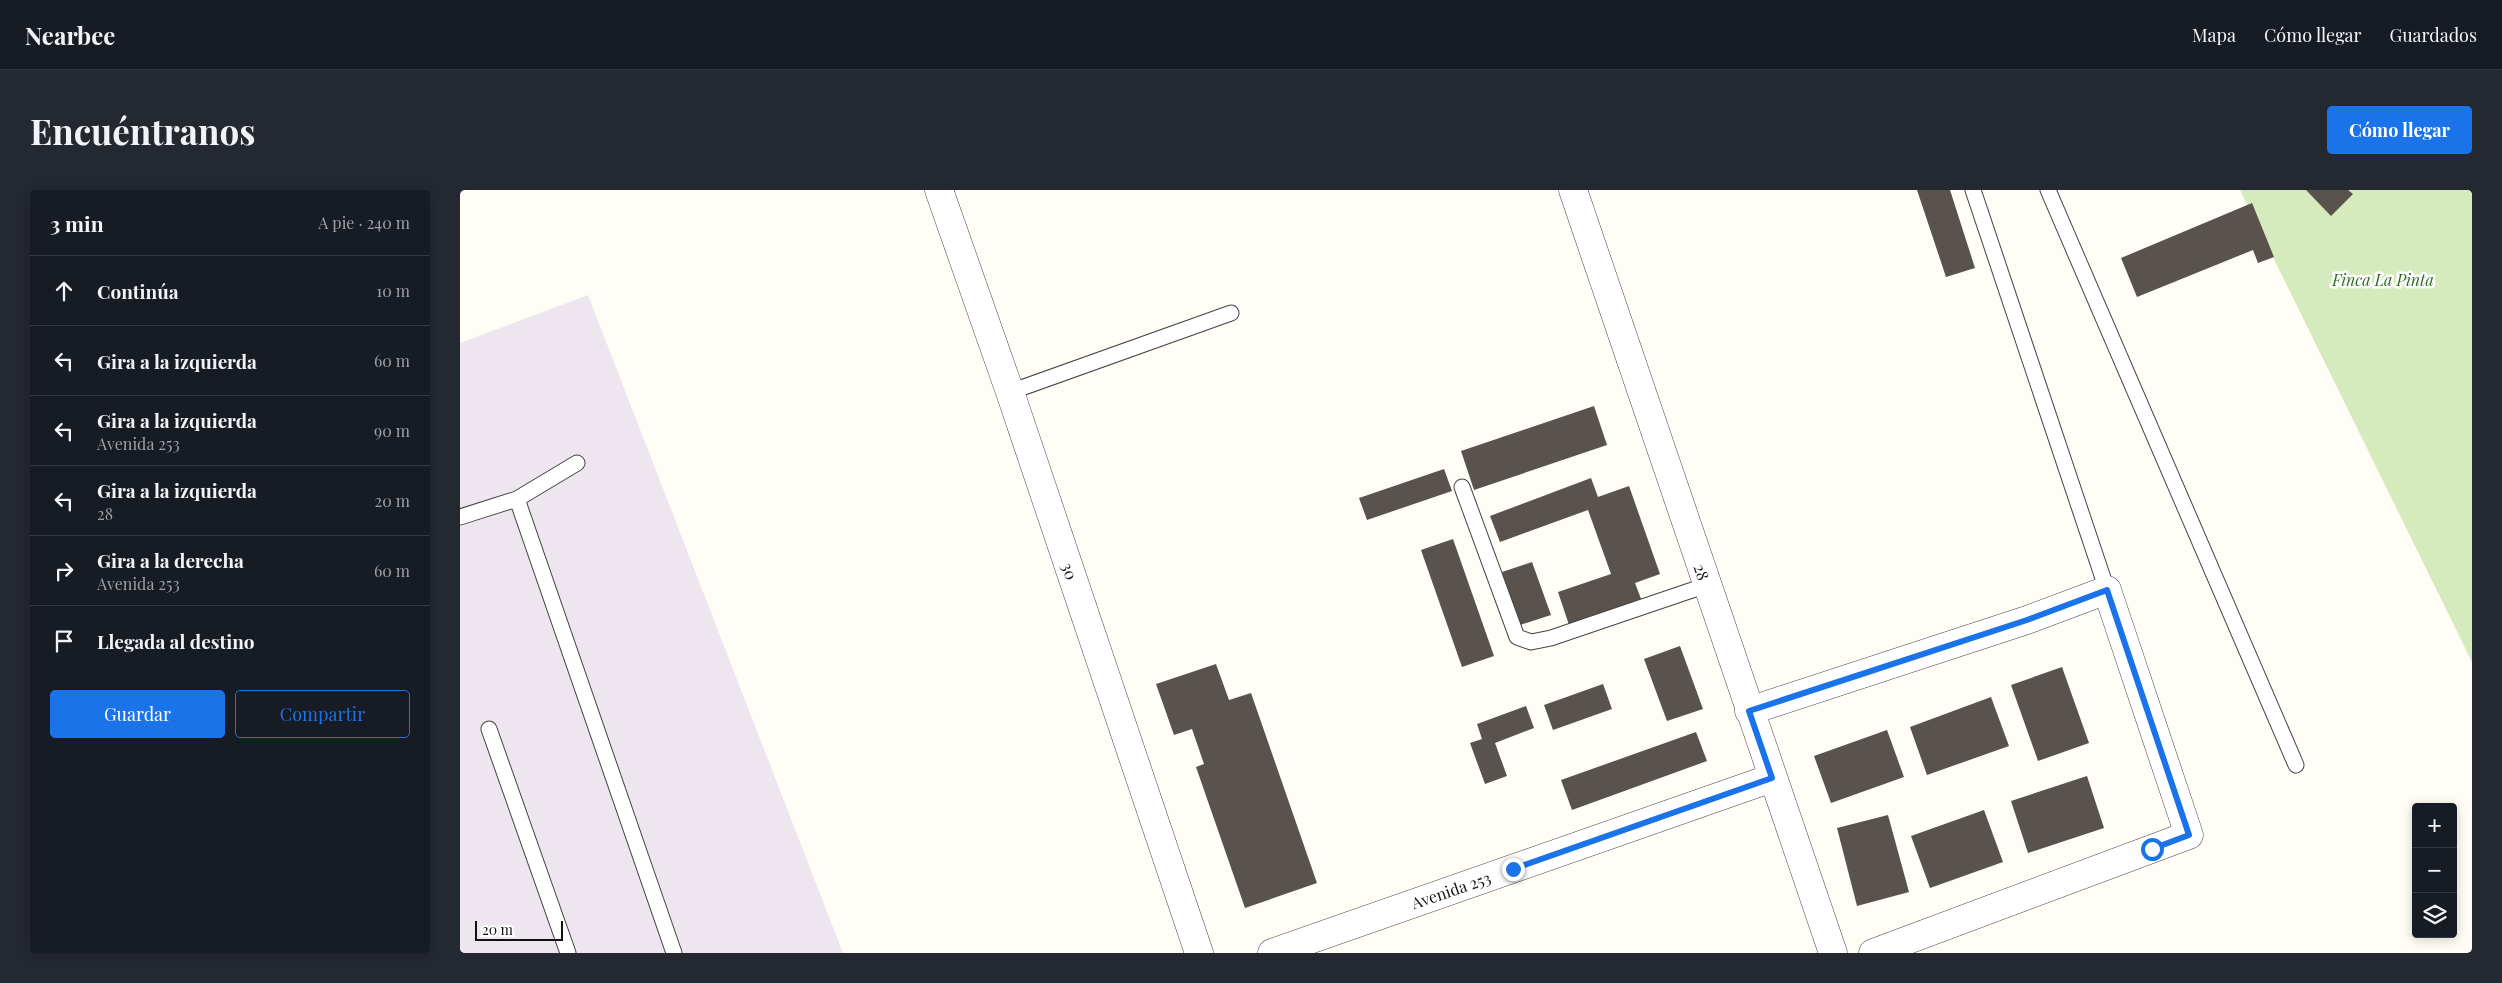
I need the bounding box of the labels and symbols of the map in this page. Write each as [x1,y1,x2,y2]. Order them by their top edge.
park label: Finca La Pinta [2331,269,2434,290]
street label: 30 [1057,560,1083,582]
street label: 28 [1689,561,1715,583]
route start [2141,838,2164,861]
route end [1502,858,1525,881]
street label: Avenida 253 [1408,867,1494,914]
scale bar [475,918,562,941]

